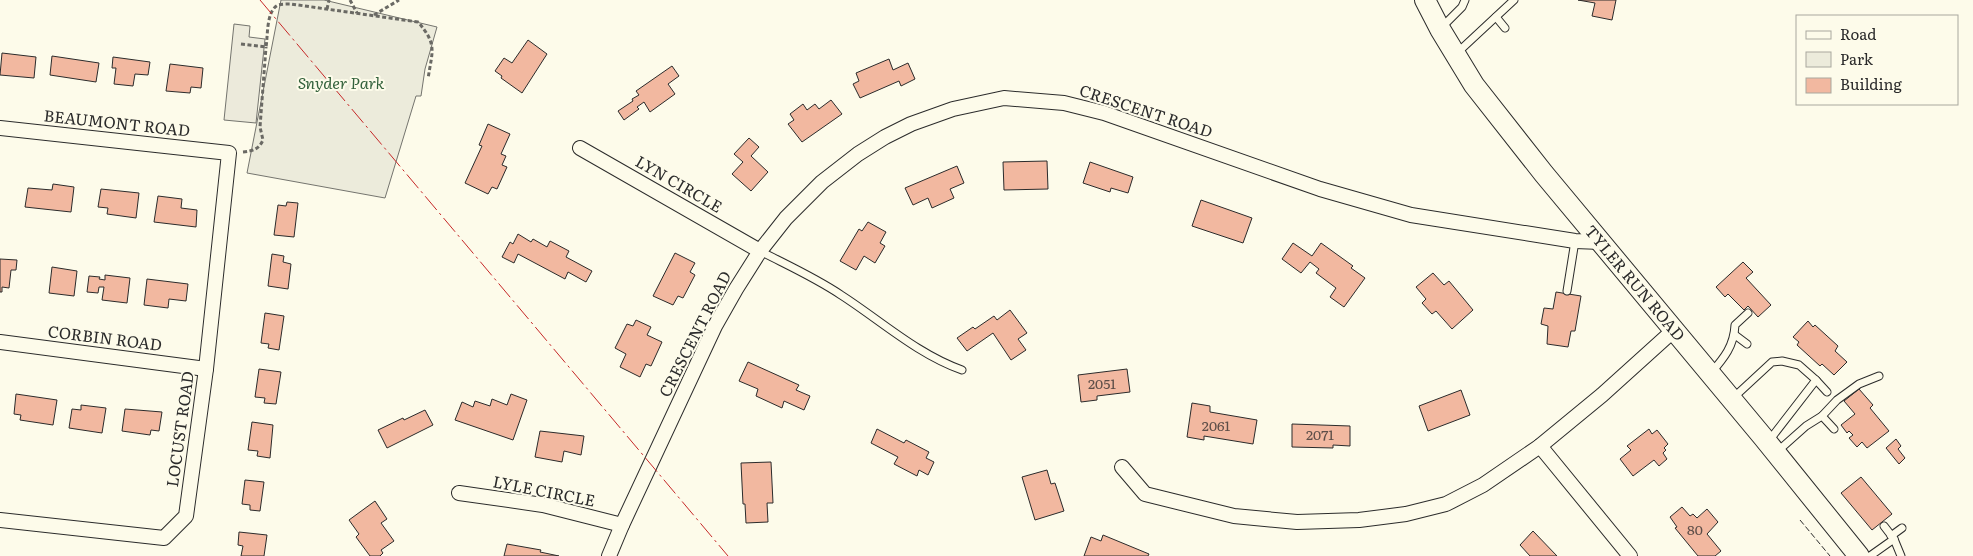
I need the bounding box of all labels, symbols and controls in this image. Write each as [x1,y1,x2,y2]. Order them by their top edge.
legend [1796,15,1958,105]
text: Road [1840,22,1876,45]
text: Park [1840,47,1874,70]
park label: Snyder Park [298,70,385,94]
text: Building [1840,72,1902,95]
street label: CRESCENT ROAD [1077,77,1216,143]
street label: BEAUMONT ROAD [43,102,191,142]
street label: LYN CIRCLE [632,149,727,218]
street label: TYLER RUN ROAD [1580,219,1692,346]
street label: CRESCENT ROAD [652,266,736,401]
street label: CORBIN ROAD [47,318,164,356]
street label: LOCUST ROAD [159,369,199,488]
house number: 2051 [1088,373,1116,393]
house number: 2061 [1202,415,1231,435]
house number: 2071 [1306,424,1334,444]
street label: LYLE CIRCLE [491,468,597,512]
house number: 80 [1687,519,1703,539]

